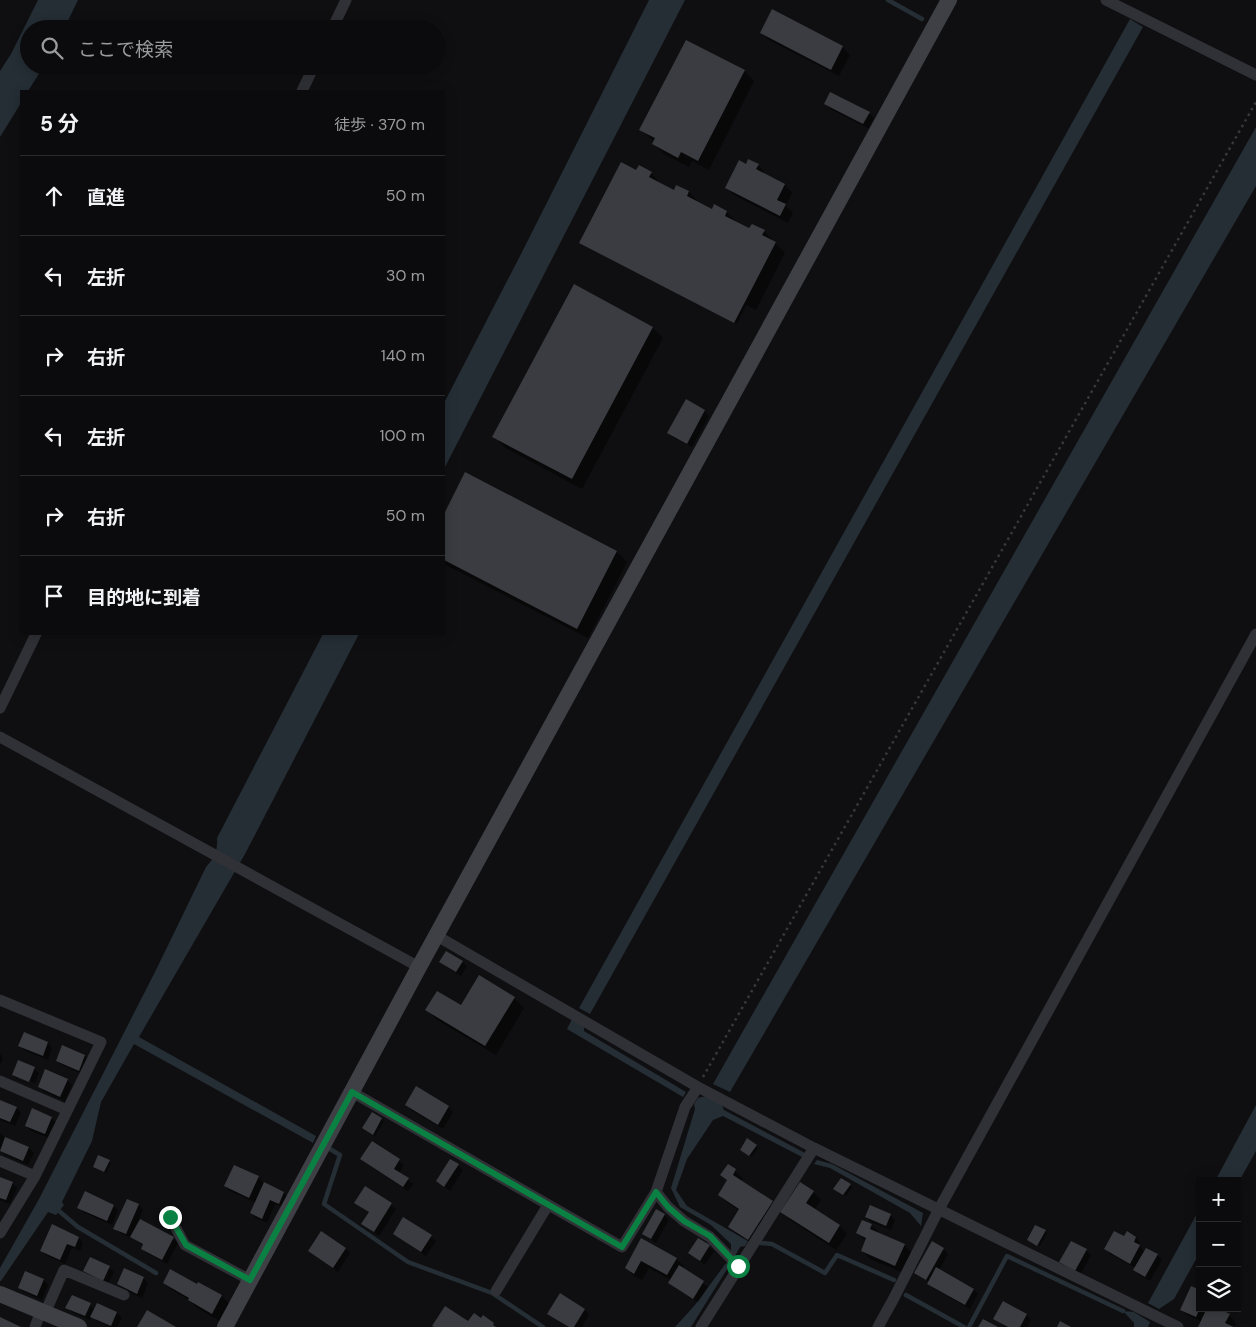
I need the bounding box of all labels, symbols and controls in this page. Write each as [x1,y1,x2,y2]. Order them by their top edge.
search box [20,20,445,75]
icon: search [38,34,66,62]
text: ここで検索 [78,37,173,62]
text: 5 分 [40,110,79,138]
text: 徒歩 · 370 m [334,114,425,135]
icon: ahead [40,182,68,210]
text: 直進 [87,185,125,210]
text: 50 m [386,185,425,206]
icon: left [40,262,68,290]
text: 左折 [87,265,125,290]
text: 30 m [386,265,425,286]
icon: right [40,342,68,370]
text: 右折 [87,345,125,370]
text: 140 m [381,345,425,366]
icon: left [40,422,68,450]
text: 左折 [87,425,125,450]
text: 100 m [380,425,425,446]
icon: right [40,502,68,530]
text: 右折 [87,505,125,530]
text: 50 m [386,505,425,526]
icon: arrive [40,582,68,610]
text: 目的地に到着 [87,585,201,610]
map controls [1196,1177,1241,1312]
button: + [1196,1177,1241,1222]
route end [159,1206,182,1229]
button: − [1196,1222,1241,1267]
route start [727,1255,750,1278]
button: layers [1196,1267,1241,1312]

